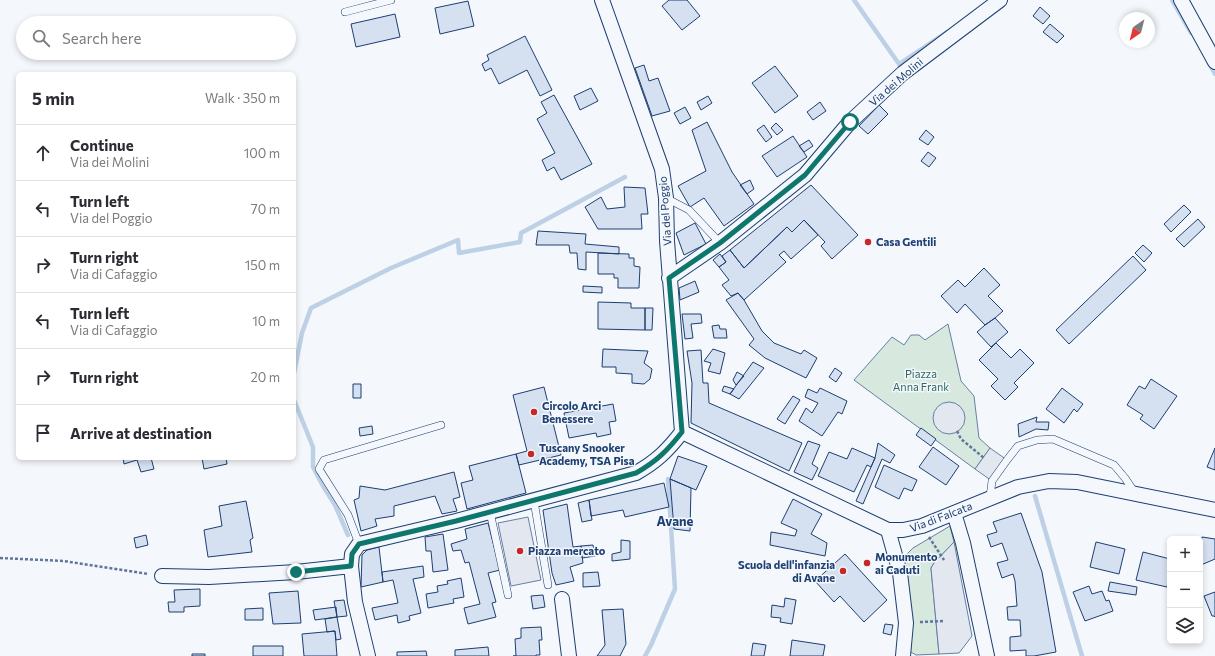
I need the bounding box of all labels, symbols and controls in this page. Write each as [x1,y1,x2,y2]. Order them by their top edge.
north arrow [1119,12,1155,48]
search box [16,16,296,60]
icon: search [30,27,52,49]
text: Search here [62,29,141,47]
street label: Via dei Molini [866,55,925,109]
text: 5 min [32,88,75,109]
text: Walk · 350 m [205,90,280,106]
route start [841,113,859,131]
text: Continue [70,136,134,154]
icon: ahead [32,142,54,164]
text: 100 m [244,145,280,161]
text: Via dei Molini [70,154,149,170]
street label: Via del Poggio [656,175,673,246]
text: Turn left [70,192,129,210]
icon: left [32,198,54,220]
text: 70 m [251,201,280,217]
text: Via del Poggio [70,210,153,226]
place label: Casa Gentili [876,235,936,248]
marker: Casa Gentili [863,237,873,247]
text: Turn right [70,248,139,266]
icon: right [32,254,54,276]
text: 150 m [245,257,280,273]
text: Via di Cafaggio [70,266,158,282]
text: Turn left [70,304,129,322]
icon: left [32,310,54,332]
text: 10 m [252,313,280,329]
text: Via di Cafaggio [70,322,158,338]
icon: right [32,366,54,388]
park label: Piazza Anna Frank [893,367,949,393]
text: Turn right [70,368,139,386]
text: 20 m [251,369,280,385]
place label: Circolo Arci Benessere [542,399,601,425]
marker: Circolo Arci Benessere [529,407,539,417]
icon: arrive [32,422,54,444]
text: Arrive at destination [70,424,212,442]
place label: Tuscany Snooker Academy, TSA Pisa [539,441,635,467]
marker: Tuscany Snooker Academy, TSA Pisa [526,449,536,459]
street label: Via di Falcata [908,499,974,534]
district label: Avane [657,513,694,529]
map controls [1167,536,1203,644]
button: + [1167,536,1203,572]
place label: Piazza mercato [528,544,606,557]
marker: Piazza mercato [515,546,525,556]
place label: Monumento ai Caduti [875,550,938,576]
place label: Scuola dell'infanzia di Avane [738,558,835,584]
marker: Monumento ai Caduti [862,558,872,568]
route end [287,563,305,581]
marker: Scuola dell'infanzia di Avane [838,566,848,576]
button: − [1167,572,1203,608]
button: layers [1167,608,1203,644]

